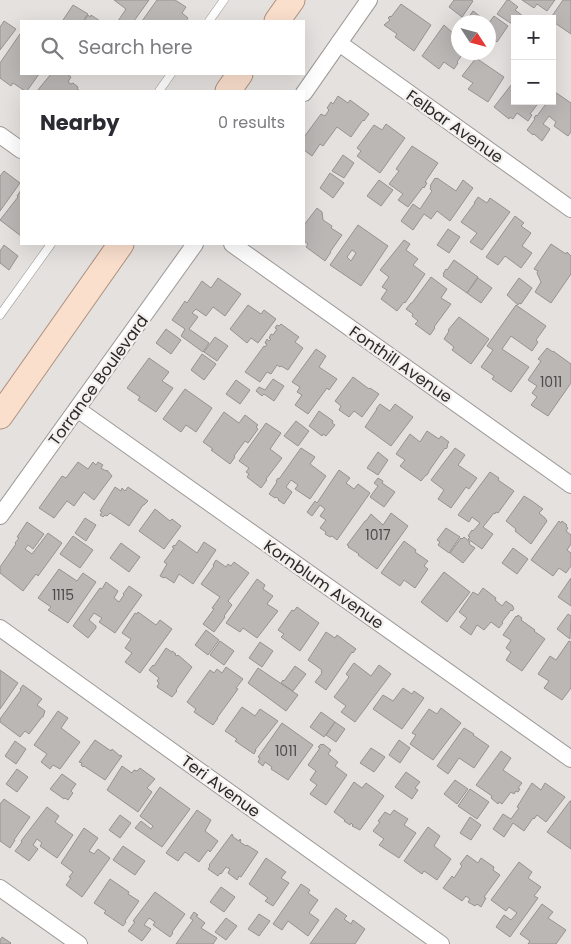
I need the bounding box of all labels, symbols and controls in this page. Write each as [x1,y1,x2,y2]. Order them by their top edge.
north arrow [451,15,496,60]
map controls [511,15,556,105]
button: + [511,15,556,60]
search box [20,20,305,75]
icon: search [38,34,66,62]
text: Search here [78,34,192,61]
button: − [511,60,556,105]
street label: Felbar Avenue [401,84,508,169]
text: Nearby [40,108,120,137]
text: 0 results [218,111,285,134]
street label: Torrance Boulevard [43,310,154,450]
street label: Fonthill Avenue [345,320,457,409]
house number: 1011 [540,372,562,392]
house number: 1017 [365,525,391,545]
street label: Kornblum Avenue [259,534,388,635]
house number: 1115 [52,585,74,605]
house number: 1011 [275,741,297,761]
street label: Teri Avenue [176,750,265,823]

